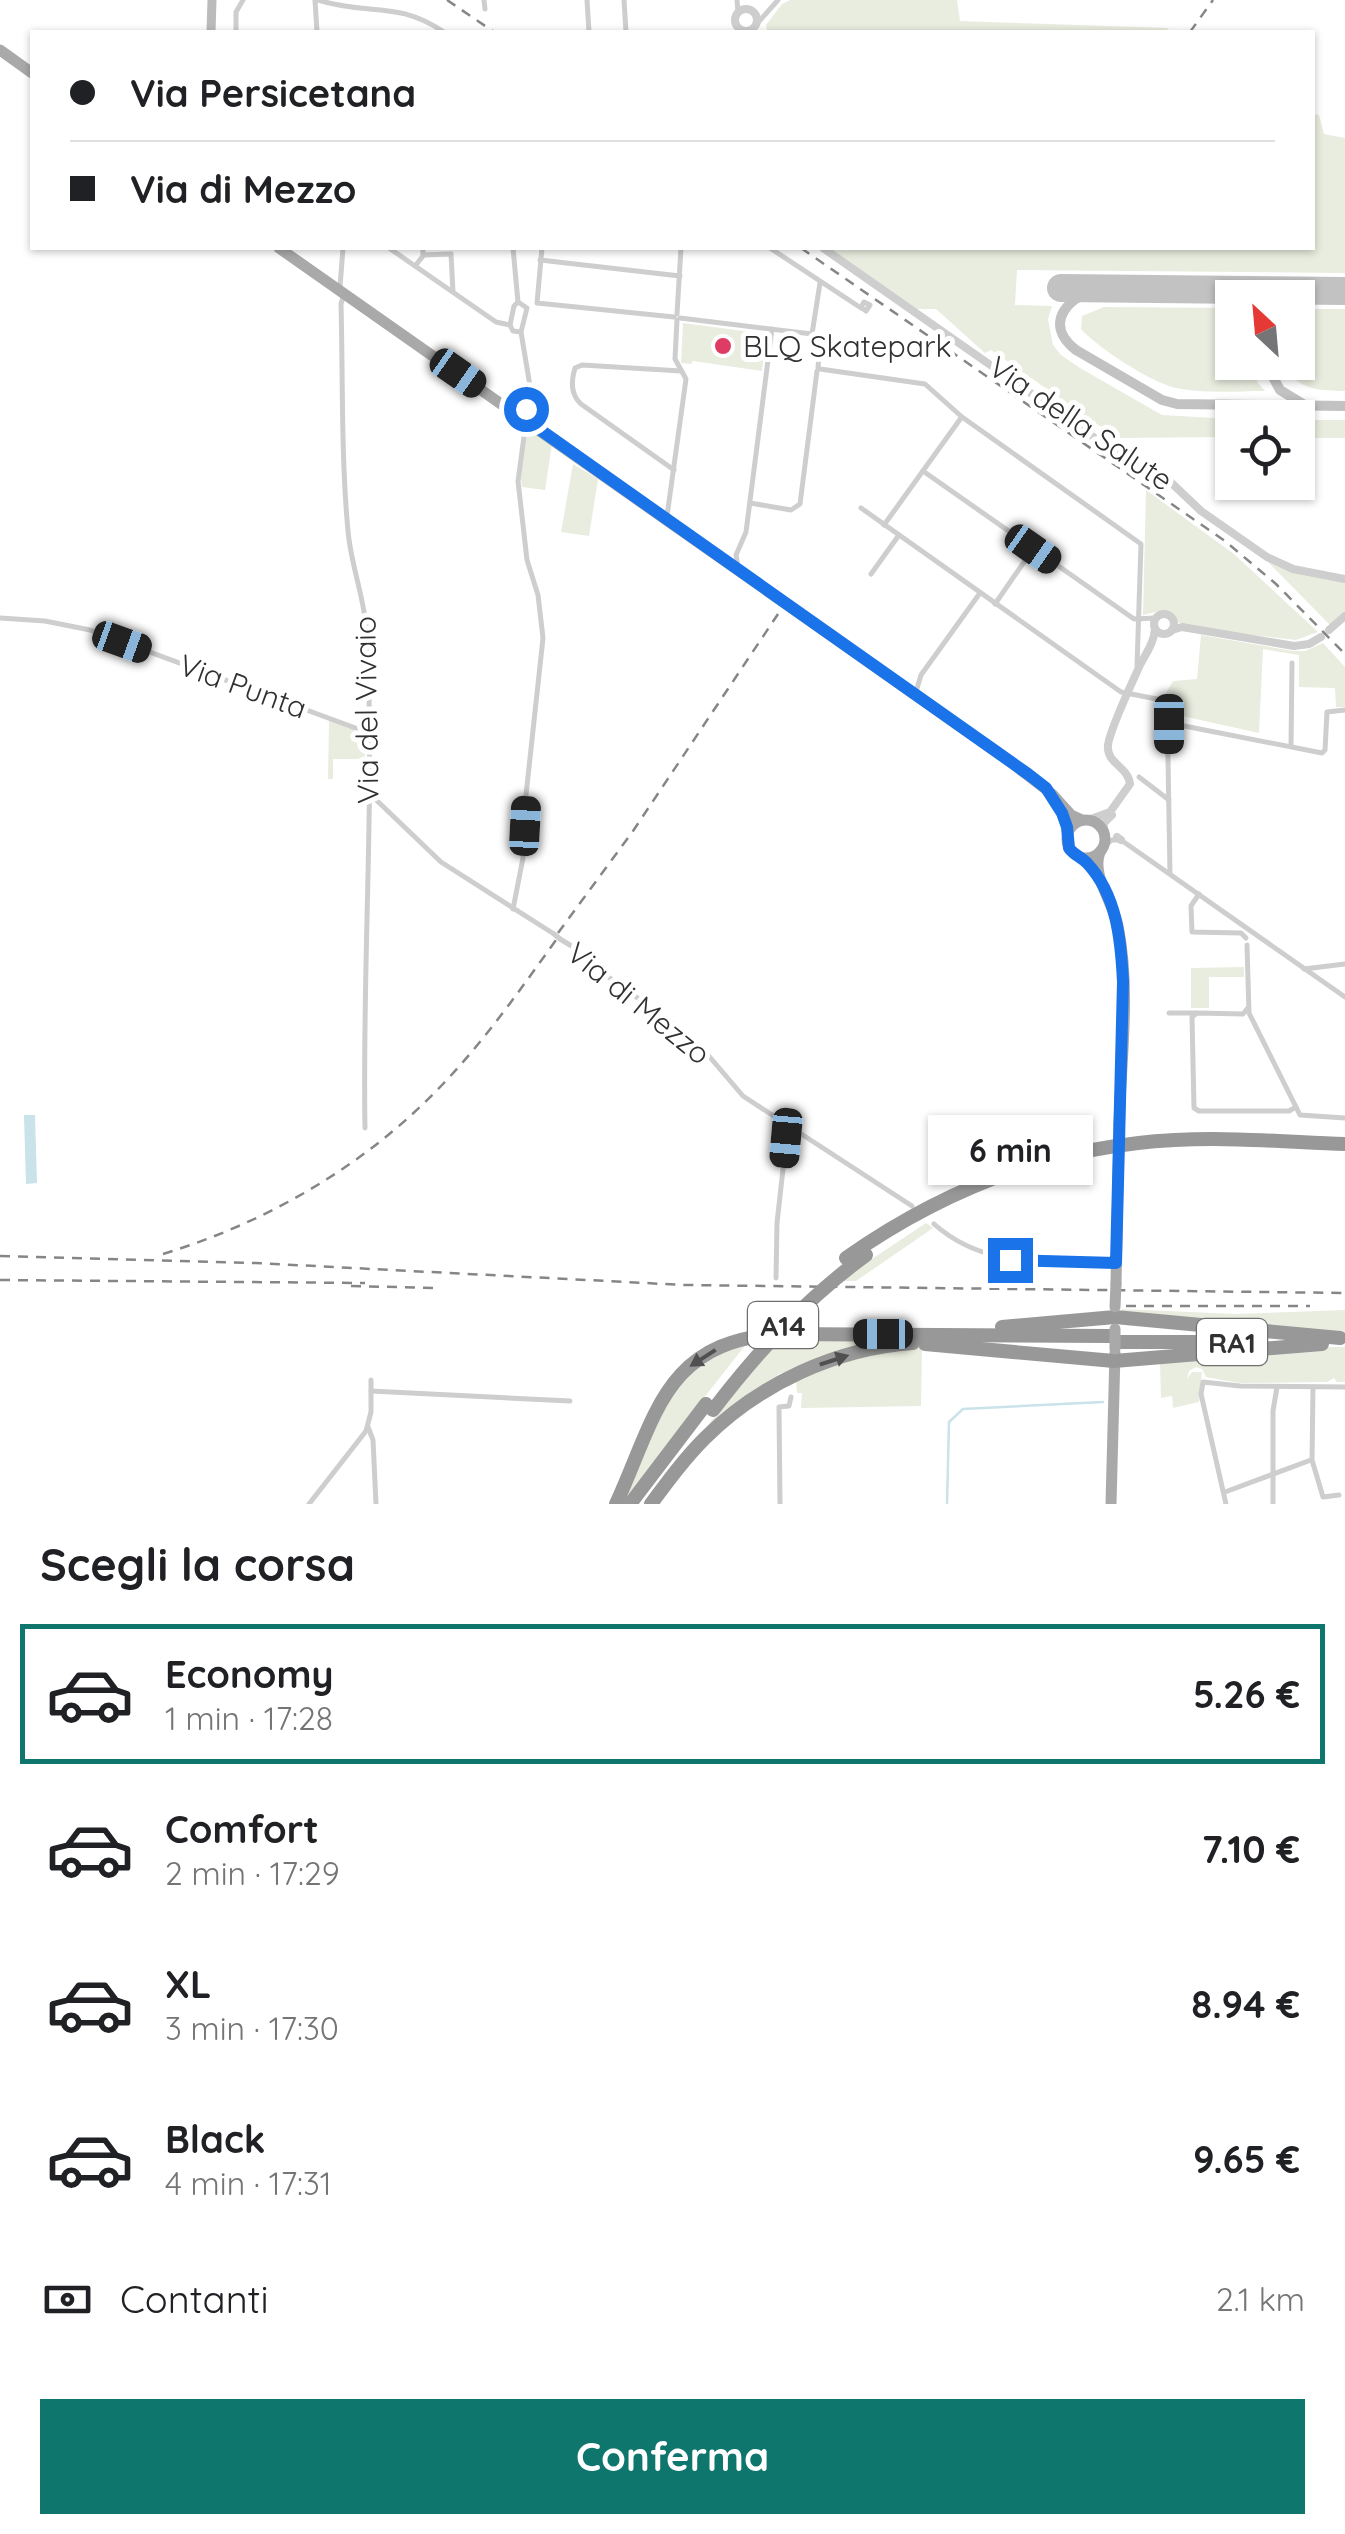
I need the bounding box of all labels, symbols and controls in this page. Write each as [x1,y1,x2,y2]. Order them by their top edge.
text: Via Persicetana [130,69,416,117]
text: Via di Mezzo [130,165,356,213]
north arrow [1215,280,1315,380]
map controls [1215,280,1315,500]
place label: BLQ Skatepark [743,327,952,365]
marker: BLQ Skatepark [712,335,734,357]
car [425,344,491,402]
street label: Via della Salute [982,347,1180,499]
route start [504,387,549,432]
button: locate [1215,400,1315,500]
car [1000,520,1066,578]
street label: Via del Vivaio [345,616,387,804]
car [89,618,155,666]
street label: Via Punta [174,645,312,727]
car [1154,694,1184,754]
car [508,795,542,857]
street label: Via di Mezzo [559,934,719,1072]
car [768,1107,804,1169]
callout: 6 min [928,1115,1092,1185]
text: 6 min [969,1130,1052,1170]
route end [988,1238,1033,1283]
road number: A14 [748,1302,818,1348]
car [853,1319,913,1349]
road number: RA1 [1197,1319,1267,1365]
one-way arrow [689,1348,717,1367]
one-way arrow [819,1351,849,1366]
text: Scegli la corsa [40,1536,355,1592]
icon: car [45,1649,135,1739]
text: Economy [165,1650,334,1698]
text: 5.26 € [1193,1670,1300,1718]
text: 1 min · 17:28 [165,1698,333,1738]
icon: car [45,1804,135,1894]
text: Comfort [165,1805,319,1853]
text: 7.10 € [1202,1825,1300,1873]
text: 2 min · 17:29 [165,1853,340,1893]
icon: car [45,1959,135,2049]
text: XL [165,1960,211,2008]
text: 8.94 € [1191,1980,1300,2028]
text: 3 min · 17:30 [165,2008,339,2048]
icon: car [45,2114,135,2204]
text: Black [165,2115,265,2163]
text: 9.65 € [1193,2135,1300,2183]
text: 4 min · 17:31 [165,2163,332,2203]
icon: cash [40,2272,95,2327]
text: Contanti [120,2275,269,2323]
text: 2.1 km [1216,2279,1305,2319]
button: Conferma [40,2399,1305,2514]

